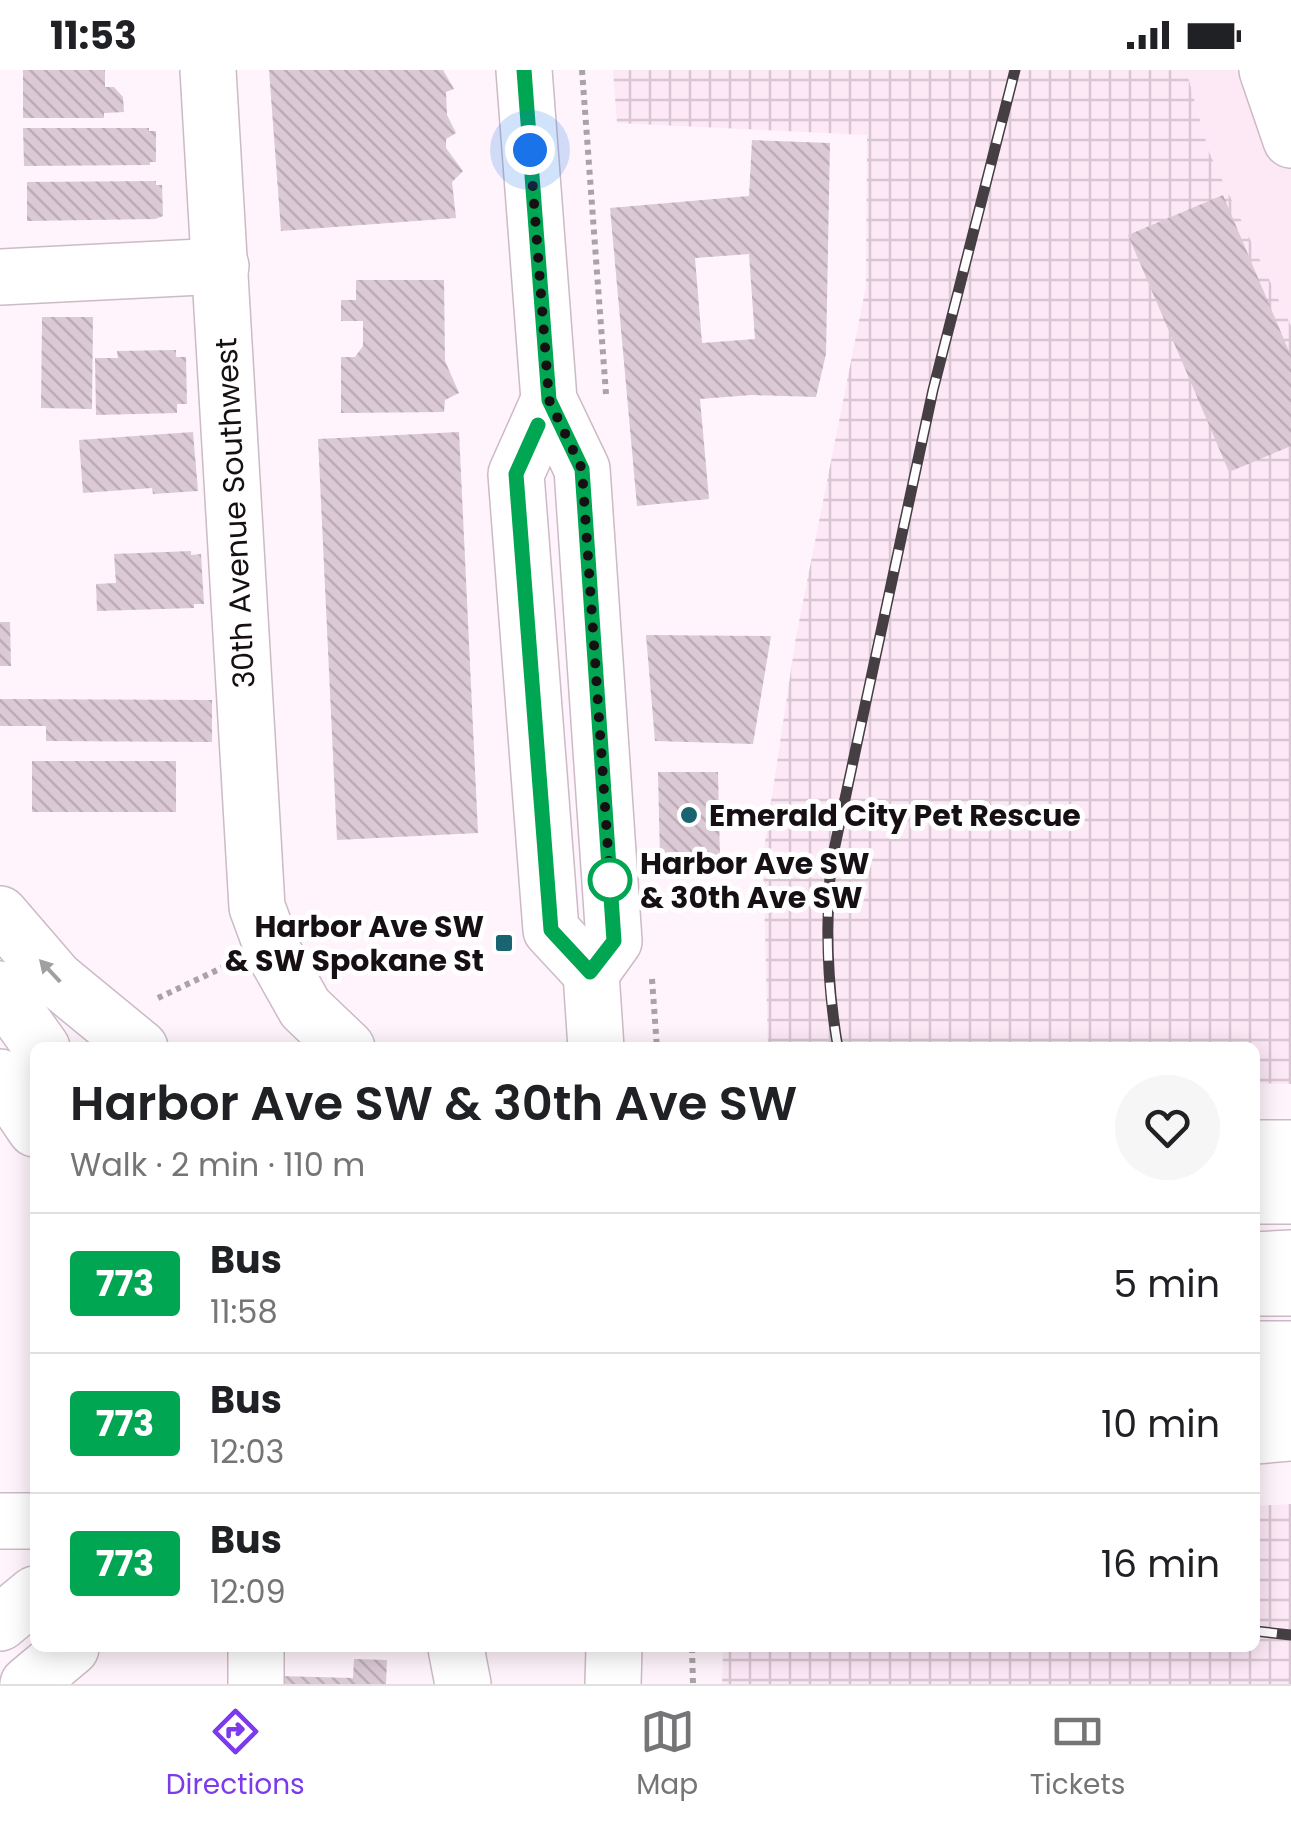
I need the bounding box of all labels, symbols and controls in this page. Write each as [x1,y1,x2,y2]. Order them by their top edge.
text: 11:53 [50,9,137,62]
your location [505,125,555,175]
street label: 30th Avenue Southwest [204,337,266,689]
place label: Emerald City Pet Rescue [709,794,1081,837]
marker: Emerald City Pet Rescue [678,804,700,826]
place label: Harbor Ave SW & 30th Ave SW [640,842,870,919]
marker: Harbor Ave SW & 30th Ave SW [589,859,631,901]
place label: Harbor Ave SW & SW Spokane St [225,905,484,982]
marker: Harbor Ave SW & SW Spokane St [493,932,515,954]
one-way arrow [39,959,62,983]
text: Harbor Ave SW & 30th Ave SW [70,1070,797,1137]
button: heart [1115,1075,1220,1180]
text: Walk · 2 min · 110 m [70,1142,365,1187]
text: Bus [210,1233,282,1286]
text: 5 min [1113,1257,1220,1310]
text: 773 [96,1259,154,1308]
text: 11:58 [210,1289,278,1334]
text: Bus [210,1373,282,1426]
text: 10 min [1101,1397,1220,1450]
text: 773 [96,1399,154,1448]
text: 12:03 [210,1429,284,1474]
text: Bus [210,1513,282,1566]
text: 16 min [1101,1537,1220,1590]
text: 773 [96,1539,154,1588]
text: 12:09 [210,1569,286,1614]
tab: Directions [166,1704,305,1806]
tab: Map [636,1704,698,1806]
tab: Tickets [1030,1704,1125,1806]

